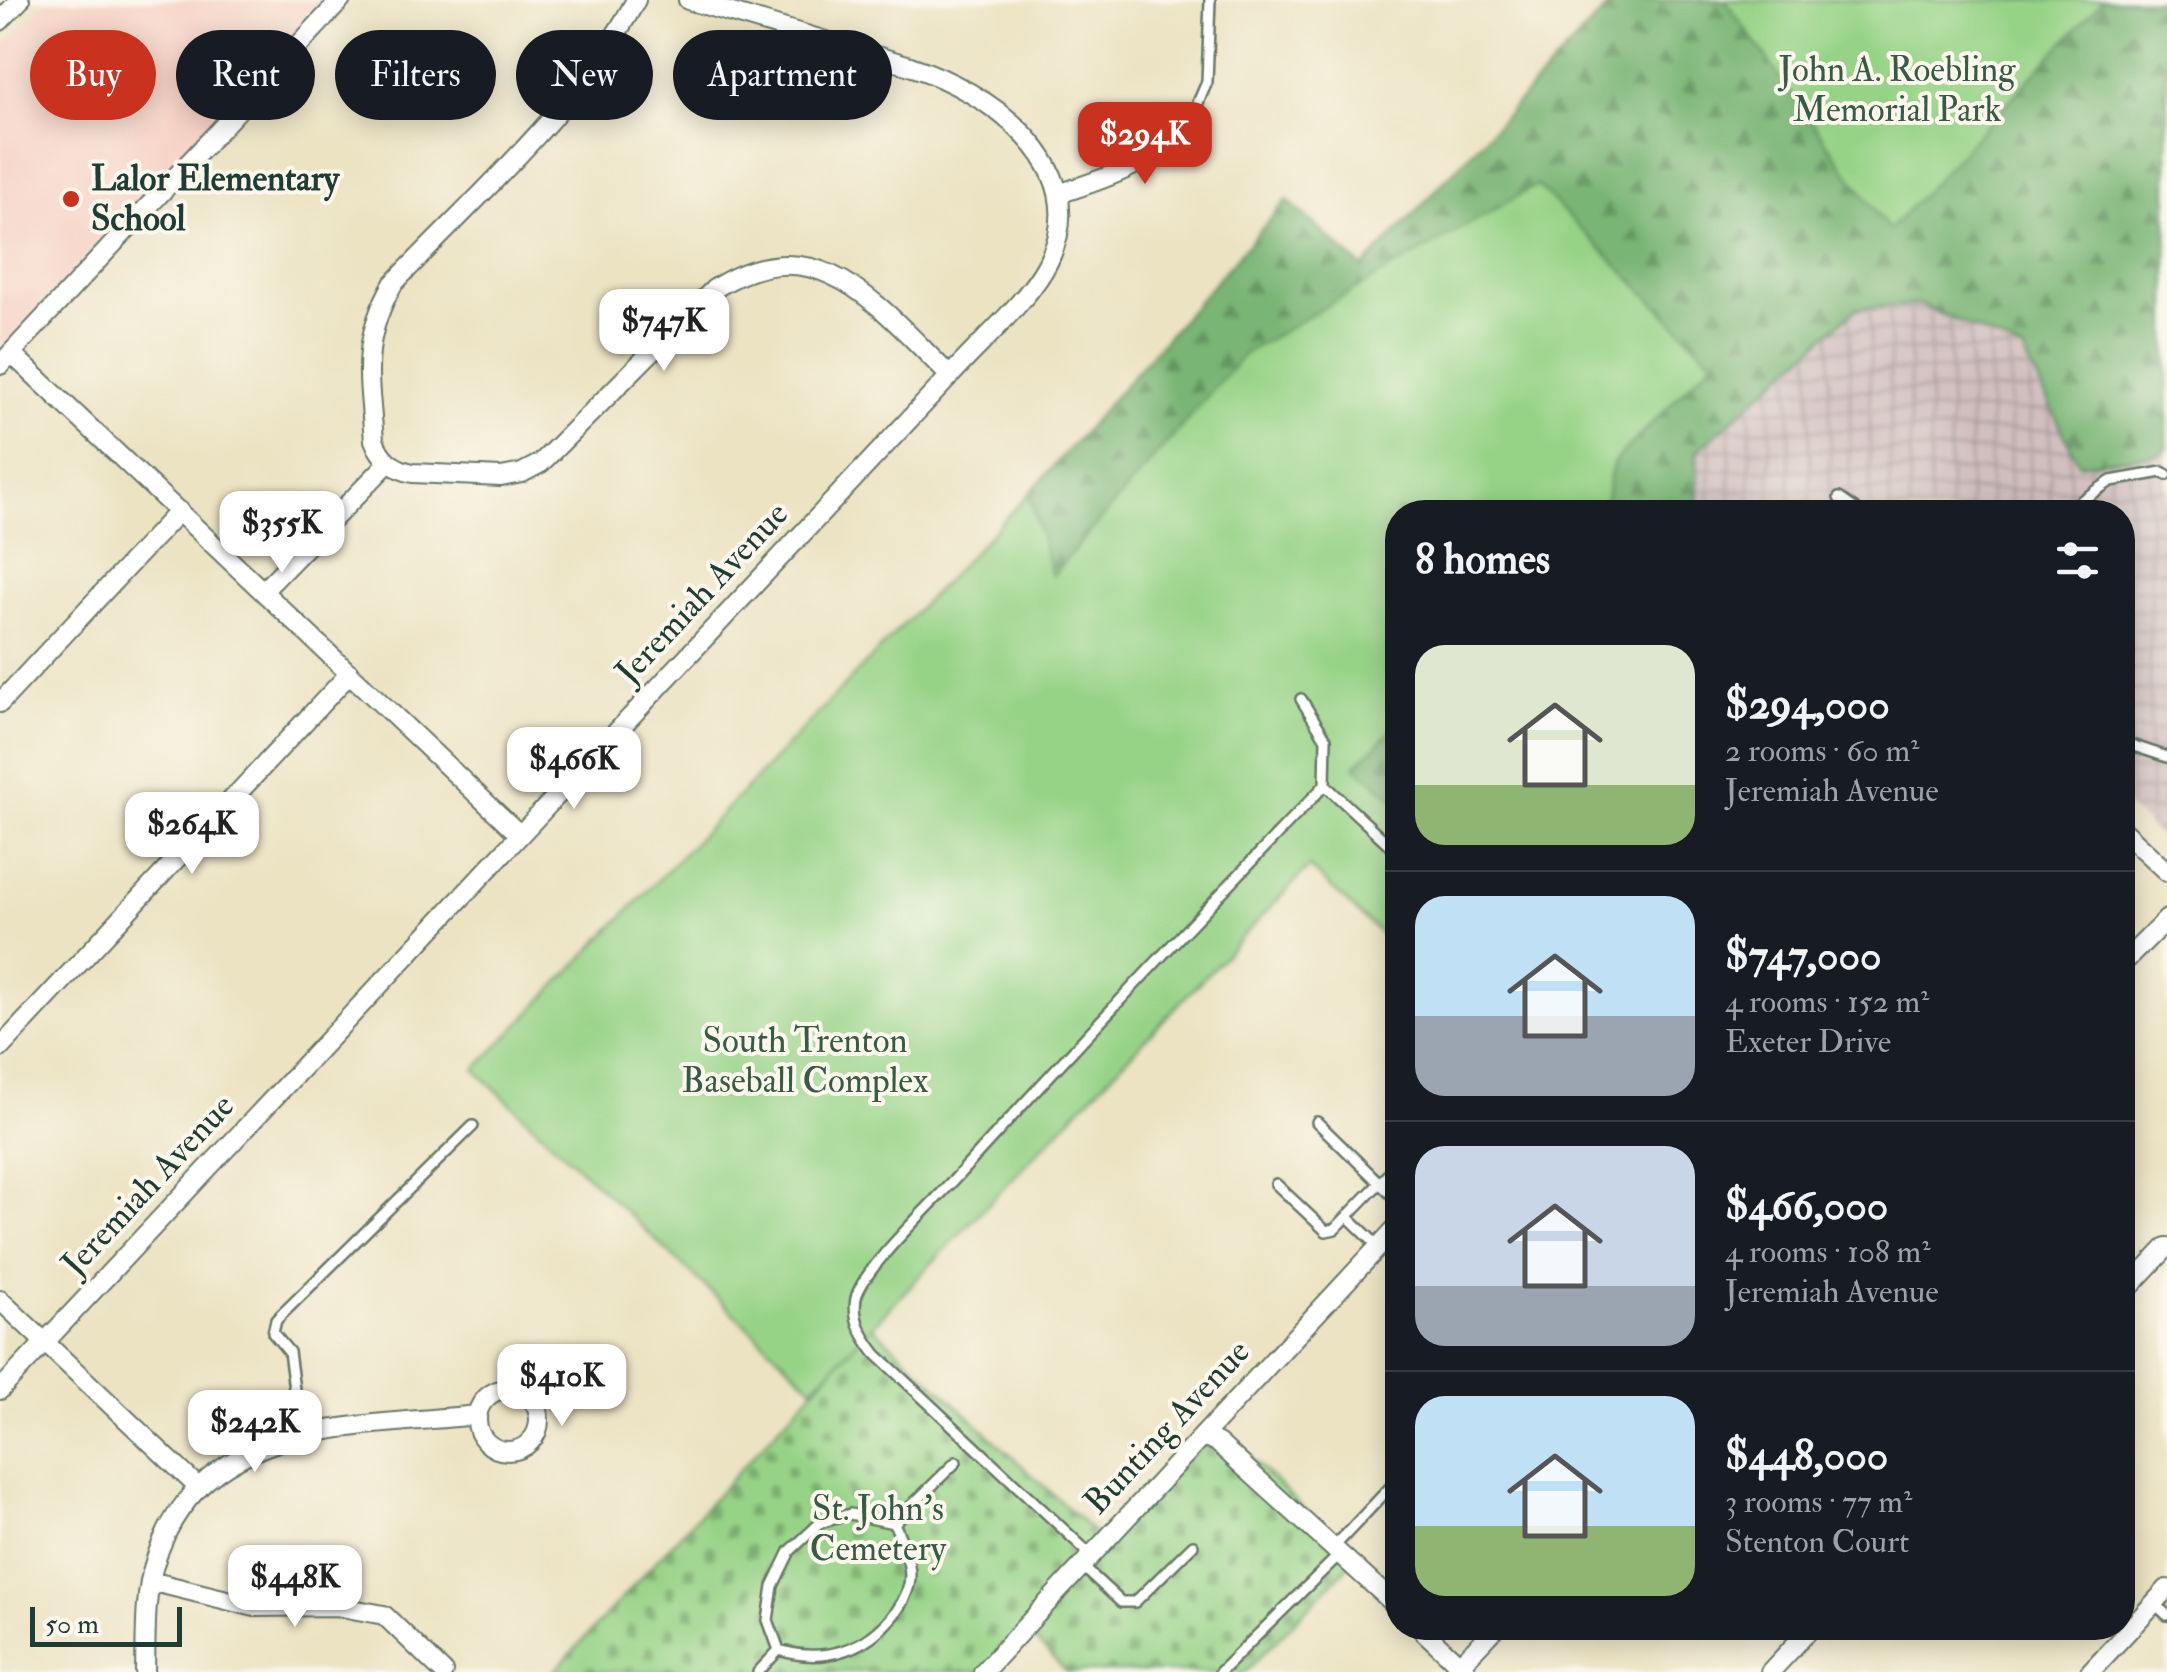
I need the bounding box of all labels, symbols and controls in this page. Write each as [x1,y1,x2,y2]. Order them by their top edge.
chip: Buy [30,30,156,120]
chip: Rent [176,30,315,120]
chip: Filters [335,30,496,120]
chip: New [516,30,653,120]
chip: Apartment [673,30,892,120]
park label: John A. Roebling Memorial Park [1777,48,2016,132]
pin: $294K [1075,102,1215,187]
text: $294K [1100,114,1190,154]
place label: Lalor Elementary School [91,157,341,241]
marker: Lalor Elementary School [60,188,82,210]
pin: $747K [594,289,734,374]
text: $747K [621,301,707,341]
pin: $355K [212,491,352,576]
street label: Jeremiah Avenue [606,493,798,694]
text: $355K [242,503,322,543]
icon: filters [2050,533,2105,588]
text: 8 homes [1415,534,1550,586]
text: $294,000 [1725,679,1890,731]
icon: home [1495,685,1615,805]
pin: $466K [504,727,644,812]
text: 2 rooms · 60 m² [1725,731,1919,771]
text: $466K [529,739,619,779]
text: Jeremiah Avenue [1725,771,1939,811]
pin: $264K [122,792,262,877]
text: $264K [147,804,237,844]
text: $747,000 [1725,930,1882,982]
icon: home [1495,936,1615,1056]
text: 4 rooms · 152 m² [1725,982,1929,1022]
park label: South Trenton Baseball Complex [682,1019,929,1103]
text: Exeter Drive [1725,1022,1891,1062]
street label: Jeremiah Avenue [52,1085,244,1286]
text: $466,000 [1725,1180,1888,1232]
icon: home [1495,1186,1615,1306]
text: 4 rooms · 108 m² [1725,1232,1930,1272]
text: Jeremiah Avenue [1725,1272,1939,1312]
street label: Bunting Avenue [1075,1330,1259,1524]
pin: $410K [492,1344,632,1429]
text: $410K [519,1356,605,1396]
pin: $242K [185,1390,325,1475]
text: $242K [210,1402,300,1442]
text: $448,000 [1725,1430,1888,1482]
icon: home [1495,1436,1615,1556]
text: 3 rooms · 77 m² [1725,1482,1912,1522]
park label: St. John's Cemetery [810,1487,947,1571]
text: Stenton Court [1725,1522,1909,1562]
pin: $448K [225,1545,365,1630]
text: $448K [250,1557,340,1597]
scale bar [30,1602,182,1646]
text: 50 m [45,1607,99,1642]

